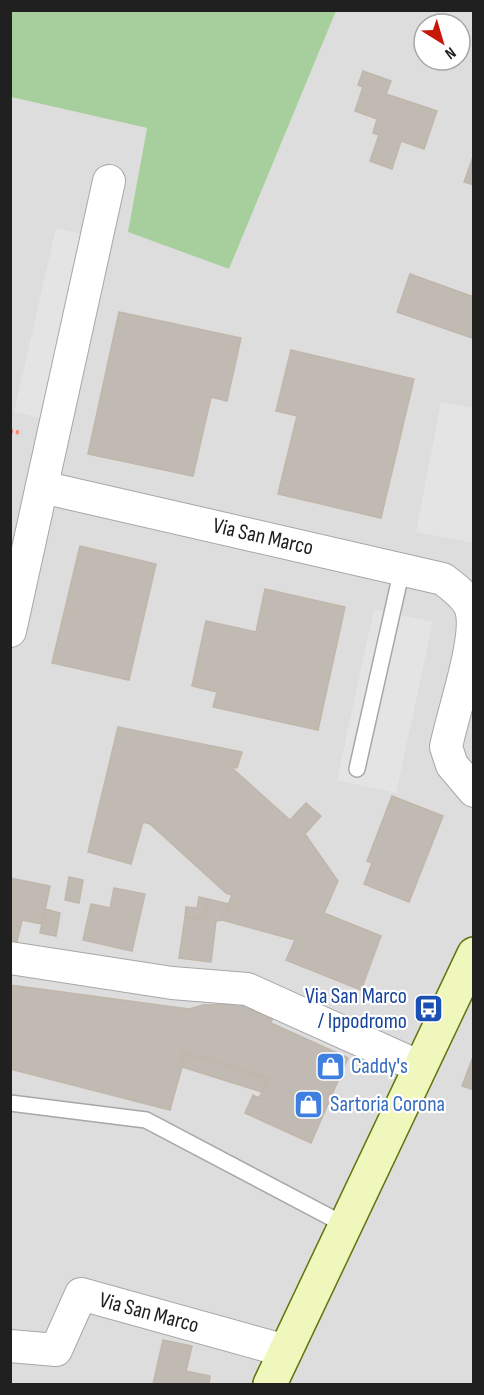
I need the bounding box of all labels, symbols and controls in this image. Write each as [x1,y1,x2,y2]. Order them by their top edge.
north arrow [412,12,472,72]
text: N [441,43,459,63]
street label: Via San Marco [210,512,316,562]
place label: Via San Marco / Ippodromo [305,983,407,1035]
bus stop icon: Via San Marco / Ippodromo [412,993,444,1025]
shop icon: Caddy's [314,1050,346,1082]
place label: Caddy's [351,1053,408,1080]
shop icon: Sartoria Corona [293,1088,325,1120]
place label: Sartoria Corona [330,1091,445,1118]
street label: Via San Marco [96,1287,202,1339]

